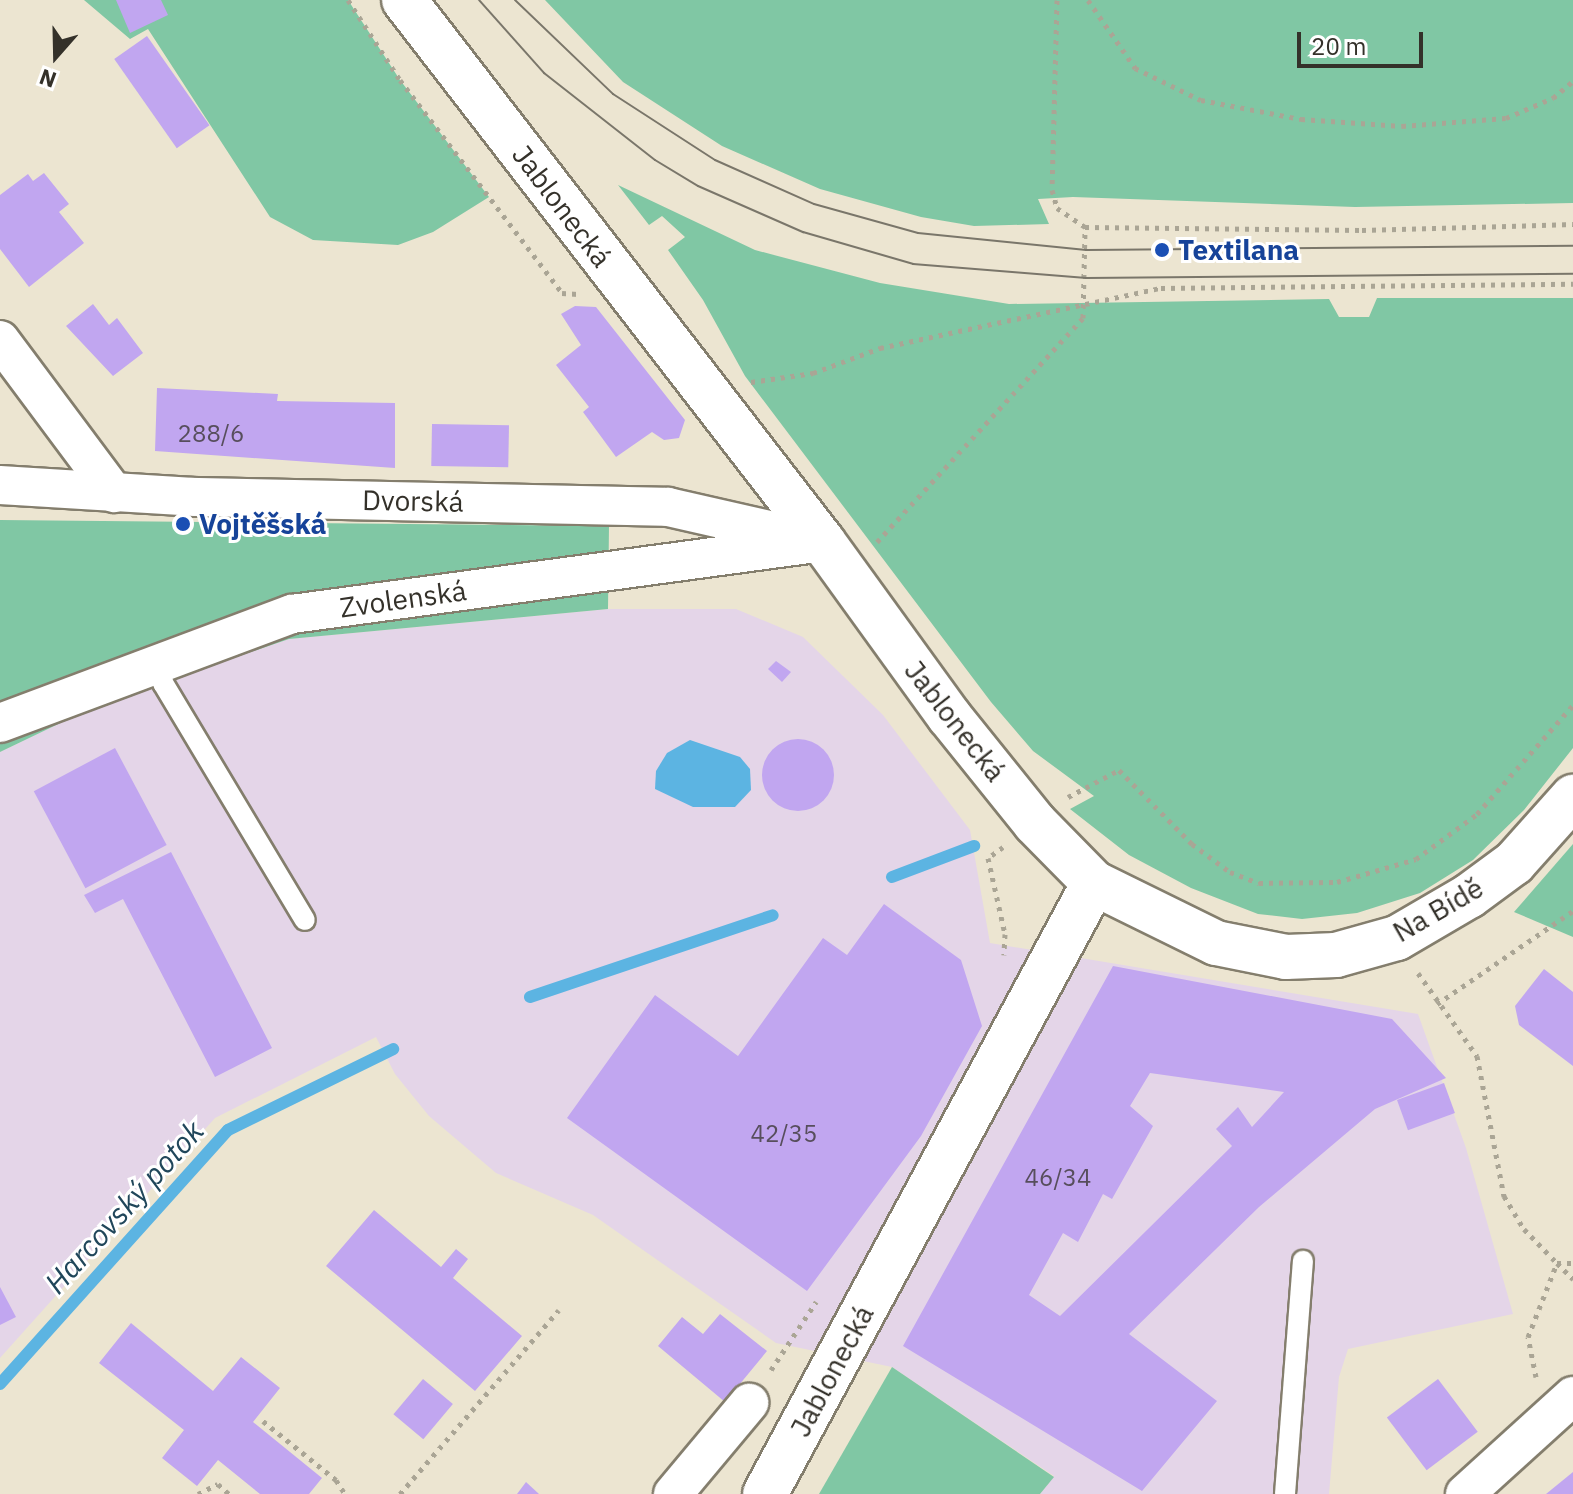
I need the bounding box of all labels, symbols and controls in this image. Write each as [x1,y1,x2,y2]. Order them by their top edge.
north arrow [16,16,96,96]
scale bar [1301,16,1427,66]
text: 20 m [1311,30,1366,62]
text: N [35,63,60,95]
street label: Jablonecká [505,139,619,273]
place label: Textilana [1178,233,1299,267]
marker: Textilana [1153,241,1171,259]
house number: 288/6 [178,420,244,448]
street label: Dvorská [362,483,464,519]
place label: Vojtěšská [199,507,326,541]
marker: Vojtěšská [174,515,192,533]
street label: Zvolenská [337,573,469,625]
street label: Jablonecká [898,654,1012,788]
street label: Na Bídě [1387,871,1489,949]
water label: Harcovský potok [37,1113,211,1301]
house number: 42/35 [751,1120,817,1148]
house number: 46/34 [1025,1164,1091,1192]
street label: Jablonecká [783,1300,881,1442]

